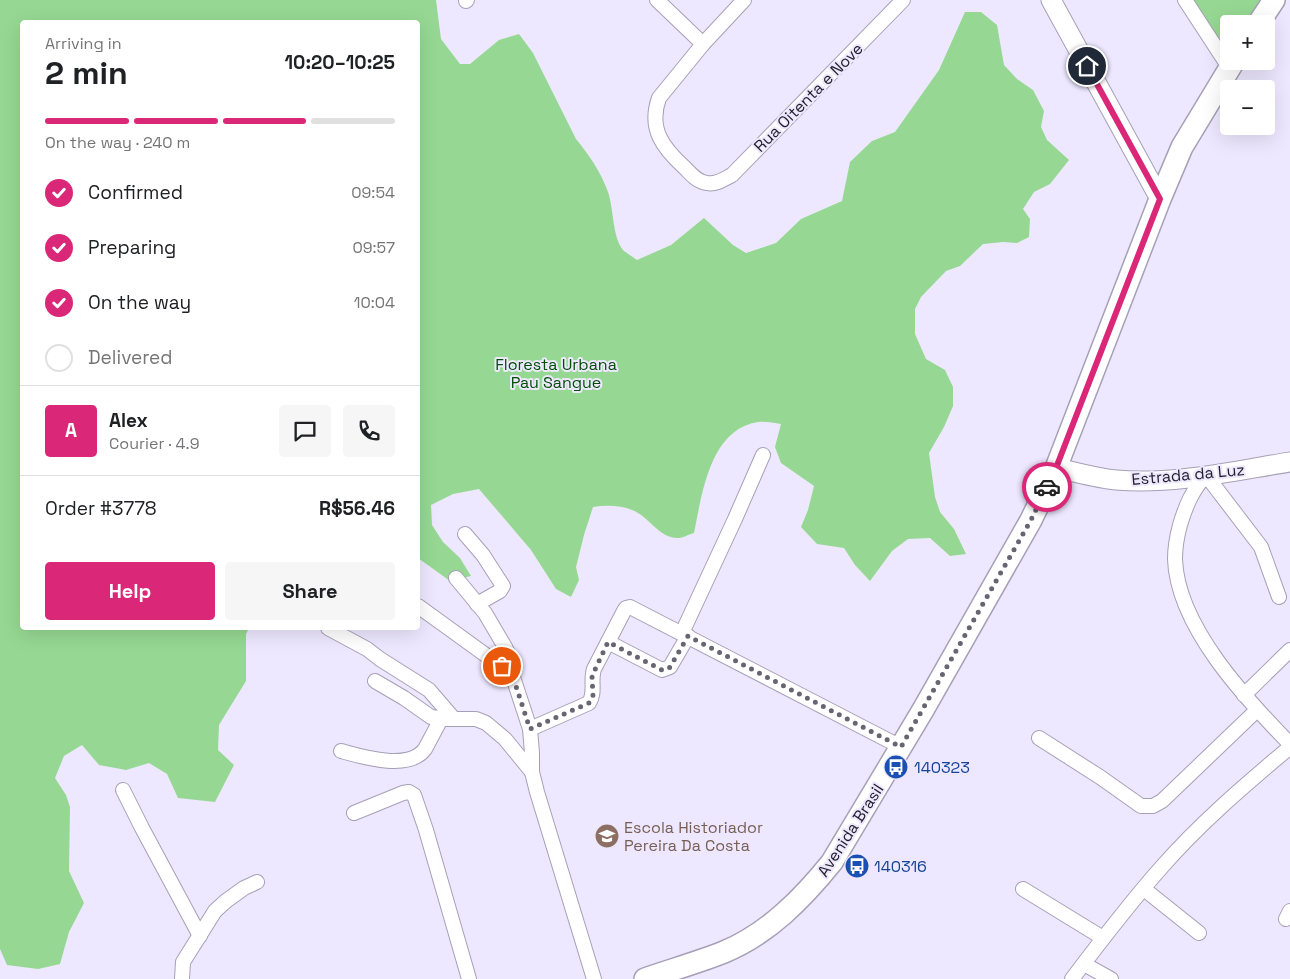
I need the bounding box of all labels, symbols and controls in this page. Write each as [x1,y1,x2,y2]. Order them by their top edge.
map controls [1220,15,1275,135]
button: + [1220,15,1275,70]
text: Arriving in [45,33,122,54]
street label: Rua Oitenta e Nove [749,38,867,156]
pin [1066,45,1108,87]
text: 10:20–10:25 [284,50,395,75]
icon: home [1073,52,1101,80]
text: 2 min [45,53,128,93]
button: − [1220,80,1275,135]
text: On the way · 240 m [45,132,190,153]
icon: check [45,179,73,207]
text: Confirmed [88,180,183,205]
text: 09:54 [351,182,395,203]
icon: check [45,234,73,262]
text: Preparing [88,235,176,260]
text: 09:57 [352,237,395,258]
icon: check [45,289,73,317]
text: On the way [88,290,191,315]
text: 10:04 [354,292,395,313]
text: Delivered [88,345,173,370]
park label: Floresta Urbana Pau Sangue [495,354,617,393]
button: chat [279,405,331,457]
button: phone [343,405,395,457]
text: Alex [109,408,148,433]
text: A [65,418,77,443]
text: Courier · 4.9 [109,433,199,454]
street label: Estrada da Luz [1131,459,1245,490]
courier [1022,462,1072,512]
icon: car [1033,473,1061,501]
text: Order #3778 [45,496,157,521]
text: R$56.46 [319,496,395,521]
button: Help [45,562,215,620]
button: Share [225,562,395,620]
pin [481,645,523,687]
icon: bag [488,652,516,680]
bus stop icon: 140323 [883,754,909,780]
place label: 140323 [914,757,970,778]
street label: Avenida Brasil [813,780,888,881]
place label: Escola Historiador Pereira Da Costa [624,817,763,856]
school or university icon: Escola Historiador Pereira Da Costa [594,823,620,849]
bus stop icon: 140316 [844,853,870,879]
place label: 140316 [874,856,927,877]

